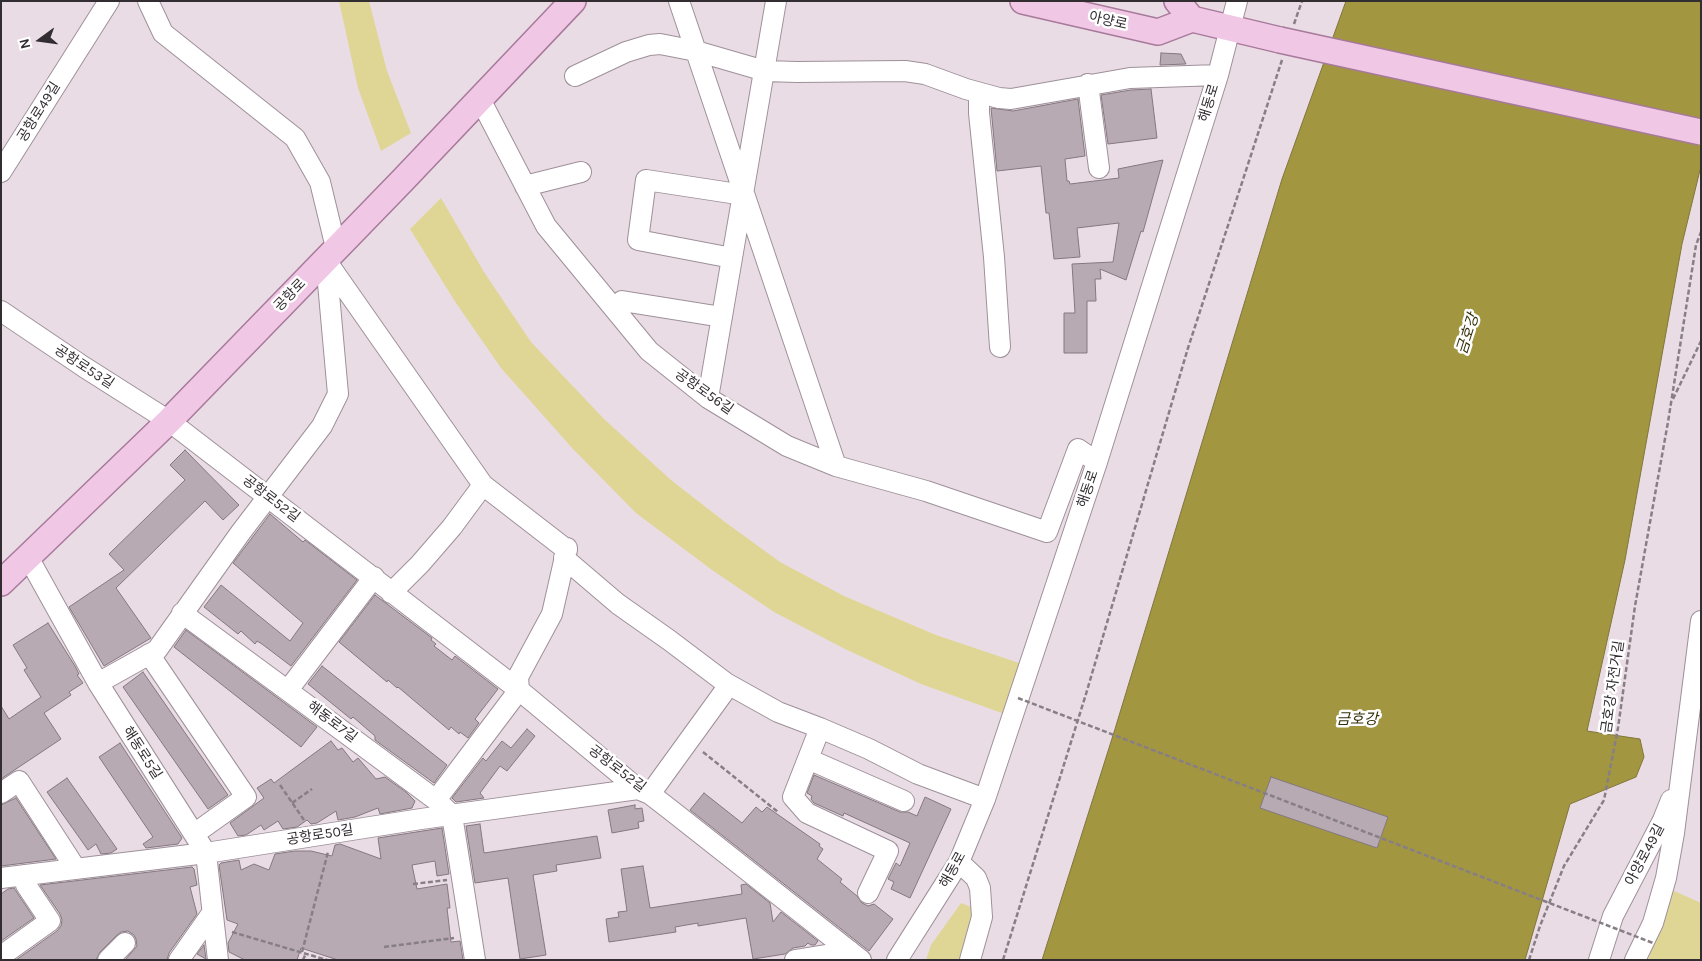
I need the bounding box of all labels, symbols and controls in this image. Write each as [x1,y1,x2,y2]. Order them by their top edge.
street label: 아양로 [1087,8,1129,34]
north arrow [15,15,65,65]
text: N [15,37,34,51]
street label: 공항로49길 [14,79,64,145]
street label: 해동로 [1195,82,1223,124]
street label: 공항로 [271,275,309,315]
water label: 금호강 [1453,312,1483,356]
street label: 공항로53길 [51,342,117,392]
street label: 공항로56길 [672,366,736,418]
street label: 해동로 [1074,468,1102,510]
street label: 공항로52길 [239,472,303,526]
street label: 금호강 자전거길 [1598,640,1628,734]
street label: 해동로7길 [304,698,360,746]
water label: 금호강 [1336,711,1378,729]
street label: 해동로5길 [119,724,165,782]
street label: 공항로52길 [585,742,649,796]
street label: 공항로50길 [285,821,355,849]
street label: 아양로49길 [1622,821,1668,889]
street label: 해동로 [936,849,970,891]

